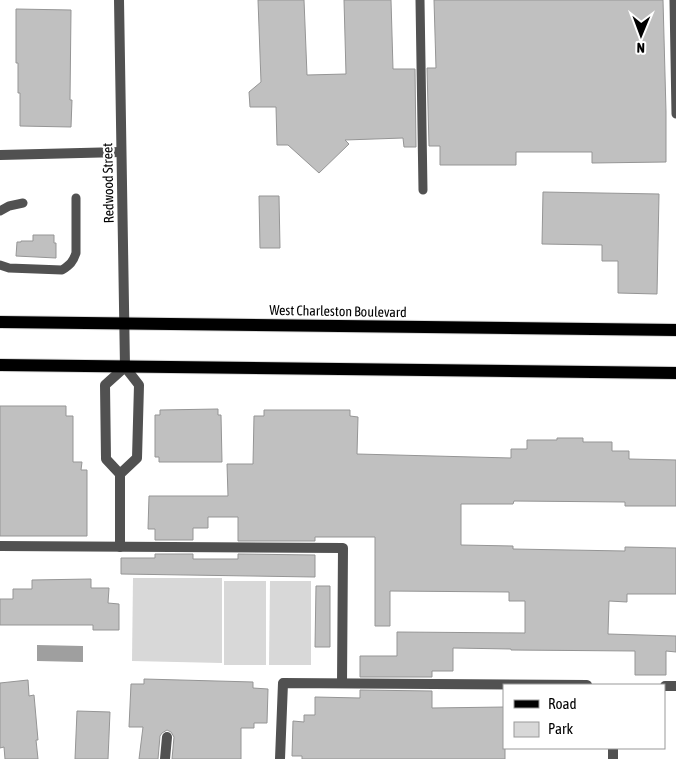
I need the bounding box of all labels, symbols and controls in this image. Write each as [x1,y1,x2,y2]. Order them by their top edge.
north arrow [616,10,666,60]
text: N [637,40,645,56]
street label: Redwood Street [99,143,117,223]
street label: West Charleston Boulevard [269,302,407,320]
legend [503,684,666,749]
text: Road [548,695,577,712]
text: Park [548,720,573,737]

